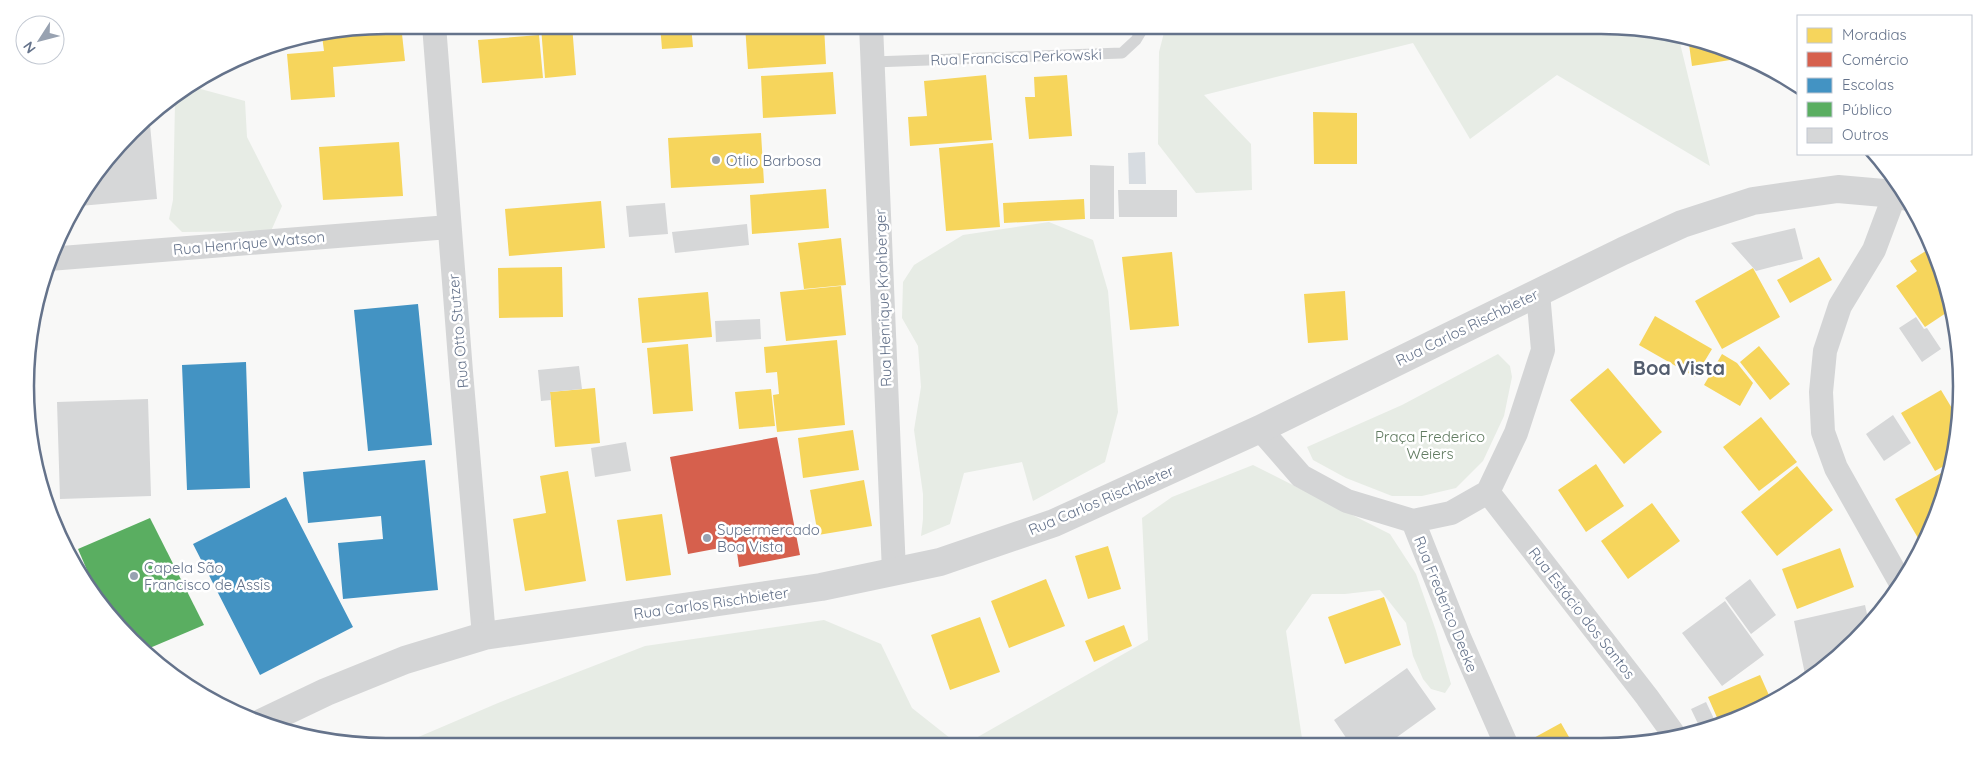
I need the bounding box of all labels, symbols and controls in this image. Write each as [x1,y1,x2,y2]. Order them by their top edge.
north arrow [15,15,65,65]
legend [1797,15,1972,155]
text: Moradias [1842,25,1907,44]
text: N [19,38,40,57]
street label: Rua Francisca Perkowski [930,45,1102,69]
text: Comércio [1842,50,1909,69]
text: Escolas [1842,75,1894,94]
text: Público [1842,100,1892,119]
text: Outros [1842,125,1889,144]
place label: Otlio Barbosa [726,151,821,170]
marker: Otlio Barbosa [710,154,722,166]
street label: Rua Henrique Krohberger [870,208,896,387]
street label: Rua Henrique Watson [172,227,326,259]
street label: Rua Otto Stutzer [444,273,472,389]
street label: Rua Carlos Rischbieter [1393,284,1542,370]
district label: Boa Vista [1633,355,1725,380]
park label: Praça Frederico Weiers [1375,427,1485,463]
street label: Rua Carlos Rischbieter [1025,461,1177,539]
place label: Supermercado Boa Vista [717,520,820,556]
marker: Supermercado Boa Vista [701,532,713,544]
street label: Rua Frederico Deeke [1410,533,1482,675]
street label: Rua Estácio dos Santos [1525,543,1639,683]
place label: Capela São Francisco de Assis [144,558,270,594]
marker: Capela São Francisco de Assis [128,570,140,582]
street label: Rua Carlos Rischbieter [632,583,790,623]

